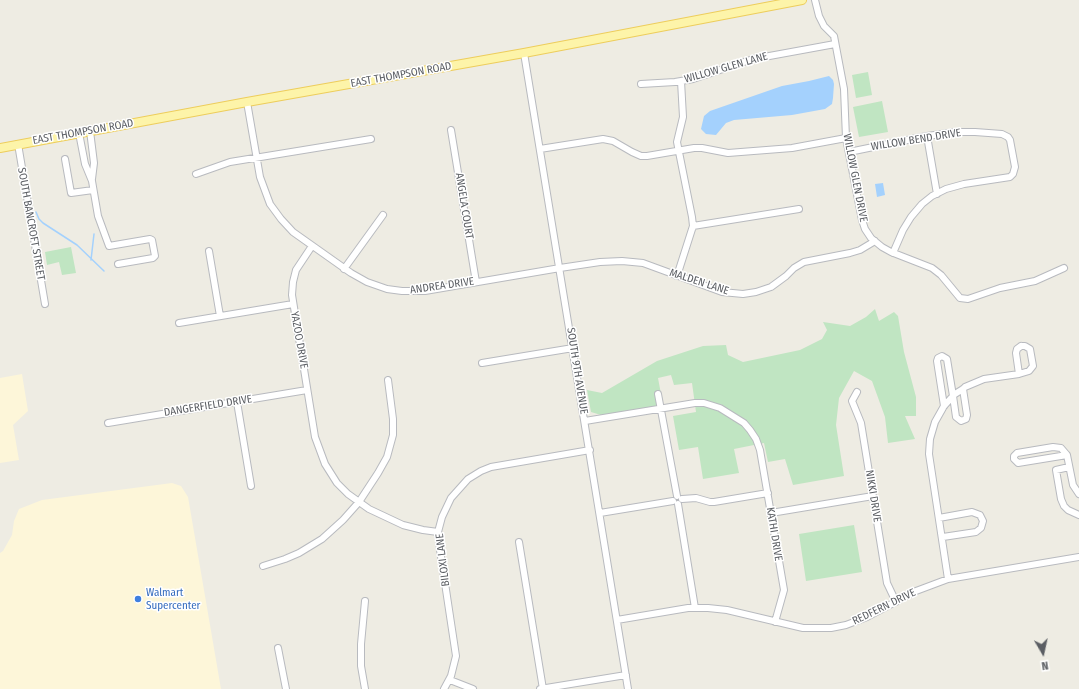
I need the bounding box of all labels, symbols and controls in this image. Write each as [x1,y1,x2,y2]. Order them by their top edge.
street label: WILLOW GLEN LANE [683,50,769,86]
street label: EAST THOMPSON ROAD [349,60,453,90]
street label: EAST THOMPSON ROAD [31,117,135,147]
street label: WILLOW BEND DRIVE [870,126,962,154]
street label: WILLOW GLEN DRIVE [840,133,870,223]
street label: SOUTH BANCROFT STREET [15,167,47,281]
street label: ANGELA COURT [452,172,476,240]
street label: MALDEN LANE [668,266,730,298]
street label: ANDREA DRIVE [409,275,475,297]
street label: YAZOO DRIVE [287,310,311,370]
street label: SOUTH 9TH AVENUE [564,327,590,415]
street label: DANGERFIELD DRIVE [163,393,253,419]
street label: NIKKI DRIVE [862,469,884,523]
street label: KATHI DRIVE [763,506,785,562]
street label: BILOXI LANE [433,533,453,587]
place label: Walmart Supercenter [146,586,200,612]
street label: REDFERN DRIVE [850,586,918,628]
marker: Walmart Supercenter [133,594,143,604]
north arrow [1023,633,1063,673]
text: N [1041,658,1049,672]

